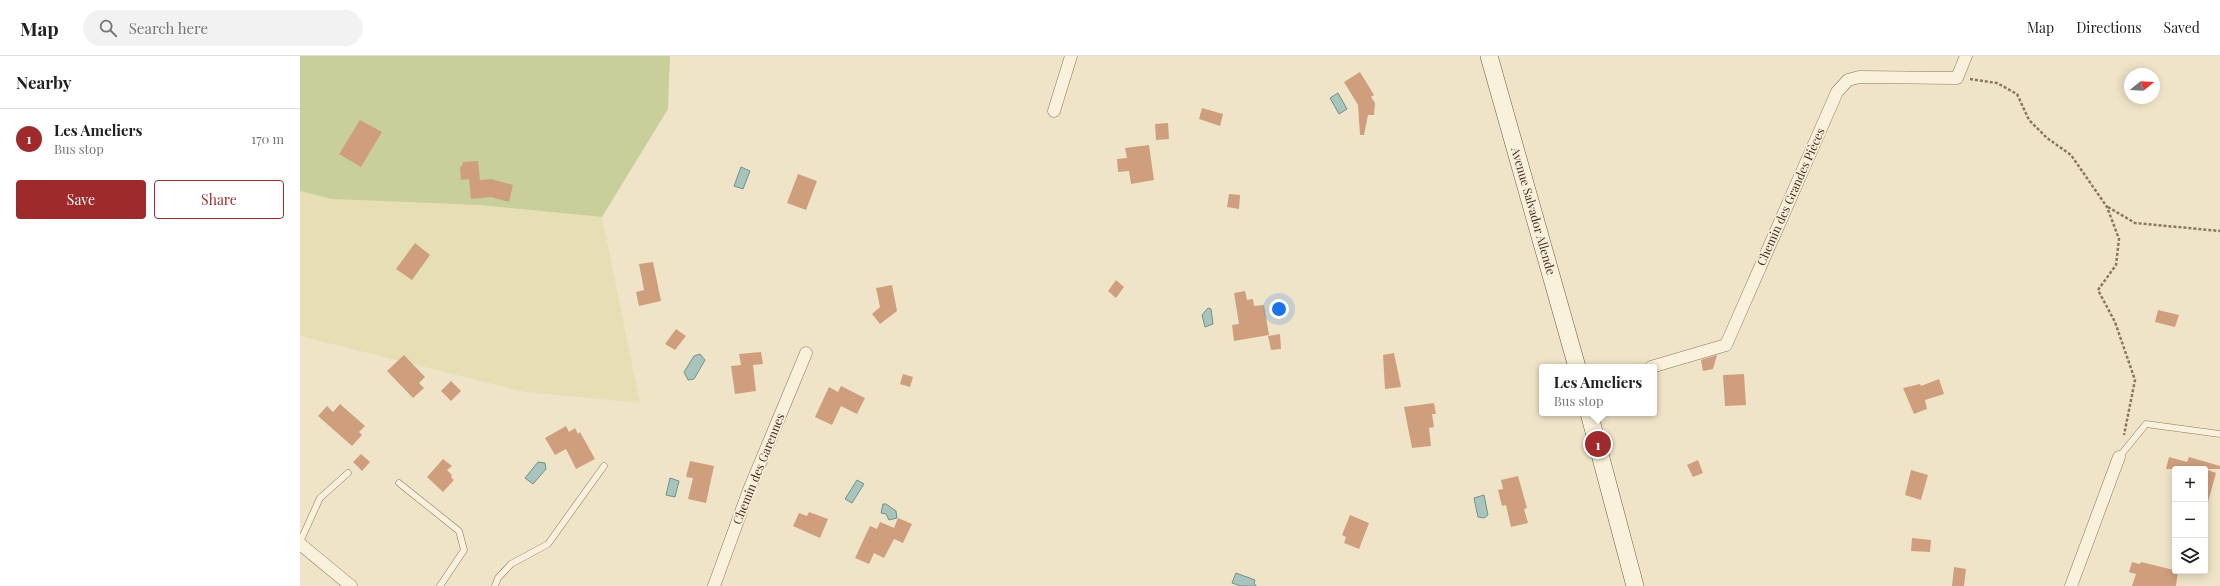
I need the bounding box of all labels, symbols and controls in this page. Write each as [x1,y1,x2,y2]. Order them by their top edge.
search box [83,10,363,46]
text: Map [20,15,59,41]
icon: search [97,17,119,39]
text: Search here [129,18,208,38]
text: Map [2027,18,2054,37]
text: Directions [2076,18,2142,37]
text: Saved [2164,18,2200,37]
north arrow [2124,68,2160,104]
text: Nearby [16,71,71,93]
text: Les Ameliers [54,120,143,140]
street label: Chemin des Grandes Pièces [1752,125,1828,268]
text: 1 [27,130,31,147]
text: 170 m [251,130,284,147]
text: Bus stop [54,140,104,157]
street label: Avenue Salvador Allende [1508,144,1560,276]
button: Save [16,180,146,219]
button: Share [154,180,284,219]
your location [1269,299,1289,319]
popup [1539,364,1657,416]
text: Les Ameliers [1554,372,1642,392]
text: Bus stop [1554,392,1604,409]
street label: Chemin des Garennes [728,411,788,527]
pin: 1 [1585,429,1611,459]
map controls [2172,466,2208,574]
button: + [2172,466,2208,502]
button: − [2172,502,2208,538]
button: layers [2172,538,2208,574]

